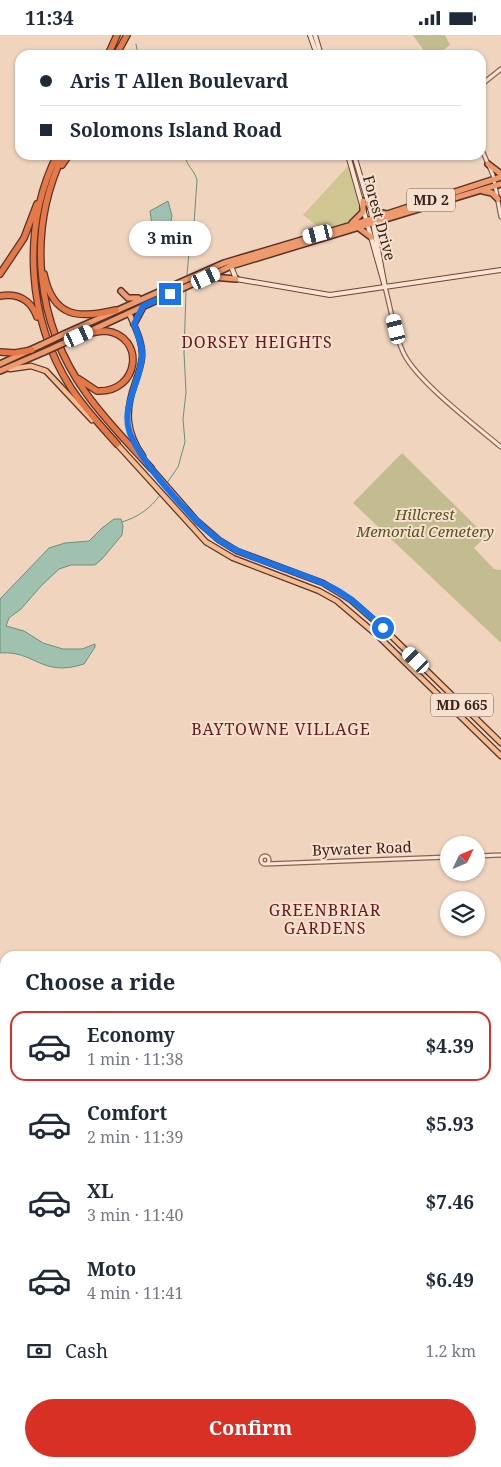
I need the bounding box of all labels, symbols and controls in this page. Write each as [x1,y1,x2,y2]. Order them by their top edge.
text: 11:34 [25,5,74,31]
text: Aris T Allen Boulevard [70,68,288,94]
text: Solomons Island Road [70,117,282,143]
street label: Forest Drive [359,173,401,263]
road number: MD 2 [407,189,455,211]
callout: 3 min [129,221,211,257]
car [301,223,334,245]
text: 3 min [147,227,193,249]
car [189,265,222,291]
route end [159,283,181,305]
car [385,313,406,345]
car [62,323,95,349]
district label: DORSEY HEIGHTS [181,331,333,353]
park label: Hillcrest Memorial Cemetery [355,504,494,541]
route start [372,617,394,639]
car [399,644,432,676]
road number: MD 665 [431,693,493,717]
district label: BAYTOWNE VILLAGE [191,718,371,740]
street label: Bywater Road [312,836,412,860]
north arrow [440,836,485,881]
map controls [440,836,485,936]
button: layers [440,891,485,936]
district label: GREENBRIAR GARDENS [269,899,381,939]
text: Choose a ride [25,966,175,996]
text: Economy [87,1022,175,1048]
icon: car [27,1024,72,1069]
text: $4.39 [425,1033,474,1059]
text: 1 min · 11:38 [87,1048,183,1070]
text: Comfort [87,1100,167,1126]
icon: car [27,1102,72,1147]
text: $5.93 [425,1111,474,1137]
text: 2 min · 11:39 [87,1126,183,1148]
text: XL [87,1178,113,1204]
icon: car [27,1180,72,1225]
text: $7.46 [425,1189,474,1215]
text: 3 min · 11:40 [87,1204,183,1226]
text: Moto [87,1256,136,1282]
icon: car [27,1258,72,1303]
text: $6.49 [425,1267,474,1293]
text: 4 min · 11:41 [87,1282,183,1304]
icon: cash [25,1337,53,1365]
text: Cash [65,1338,108,1364]
text: 1.2 km [425,1340,476,1362]
button: Confirm [25,1399,476,1457]

